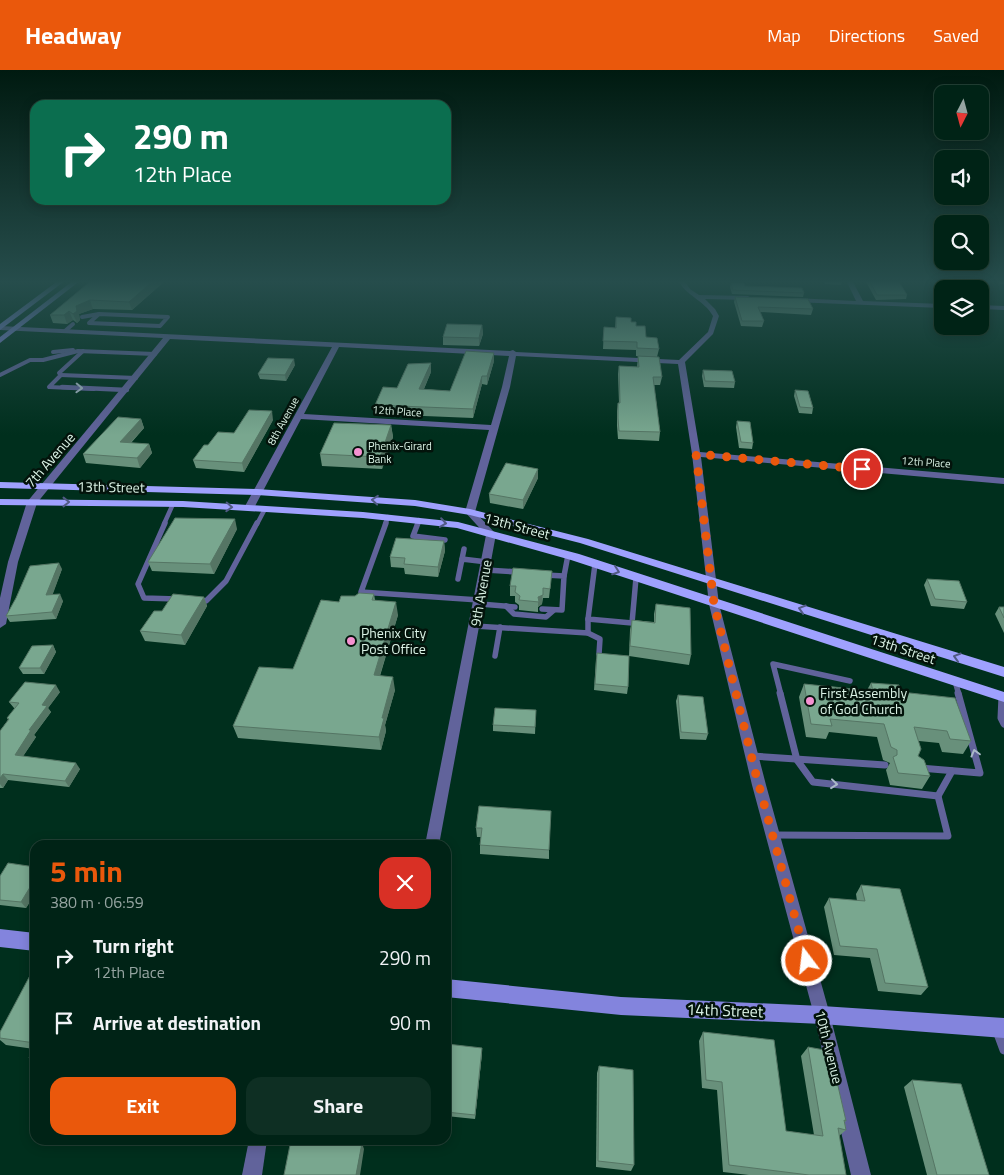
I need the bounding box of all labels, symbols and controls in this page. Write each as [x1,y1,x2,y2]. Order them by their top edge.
text: Headway [25,17,121,53]
text: Map [767,22,801,49]
text: Directions [829,22,905,49]
text: Saved [933,22,979,49]
north arrow [934,85,989,140]
map controls [934,85,989,335]
text: 290 m [133,109,229,163]
icon: right [50,120,115,185]
button: sound [934,150,989,205]
text: 12th Place [133,157,232,191]
button: search [934,215,989,270]
button: layers [934,280,989,335]
one-way arrow [76,383,83,393]
street label: 8th Avenue [263,394,303,448]
street label: 12th Place [372,401,423,421]
street label: 7th Avenue [20,427,80,492]
place label: Phenix-Girard Bank [368,438,432,467]
marker: Phenix-Girard Bank [352,446,364,458]
pin [841,448,883,490]
street label: 12th Place [901,452,952,472]
icon: arrive [848,455,876,483]
street label: 13th Street [77,475,145,498]
one-way arrow [370,494,378,505]
one-way arrow [62,497,70,507]
one-way arrow [225,501,233,512]
street label: 13th Street [482,507,552,544]
one-way arrow [439,517,447,528]
street label: 9th Avenue [464,558,497,628]
one-way arrow [611,566,620,576]
one-way arrow [799,605,807,615]
place label: Phenix City Post Office [361,622,426,659]
street label: 13th Street [868,628,938,669]
marker: Phenix City Post Office [345,635,357,647]
one-way arrow [954,653,962,663]
place label: First Assembly of God Church [820,682,908,719]
marker: First Assembly of God Church [804,695,816,707]
one-way arrow [970,748,981,757]
one-way arrow [830,778,838,789]
text: 5 min [50,848,123,894]
button: close [379,857,431,909]
text: 380 m · 06:59 [50,890,144,914]
text: Turn right [93,931,174,960]
position arrow [780,934,832,986]
text: 290 m [379,943,431,972]
icon: right [50,944,78,972]
text: 12th Place [93,960,165,984]
street label: 14th Street [686,997,764,1023]
text: Arrive at destination [93,1008,261,1037]
text: 90 m [390,1008,431,1037]
street label: 10th Avenue [810,1008,849,1086]
icon: arrive [50,1009,78,1037]
button: Exit [50,1077,236,1135]
button: Share [246,1077,431,1135]

